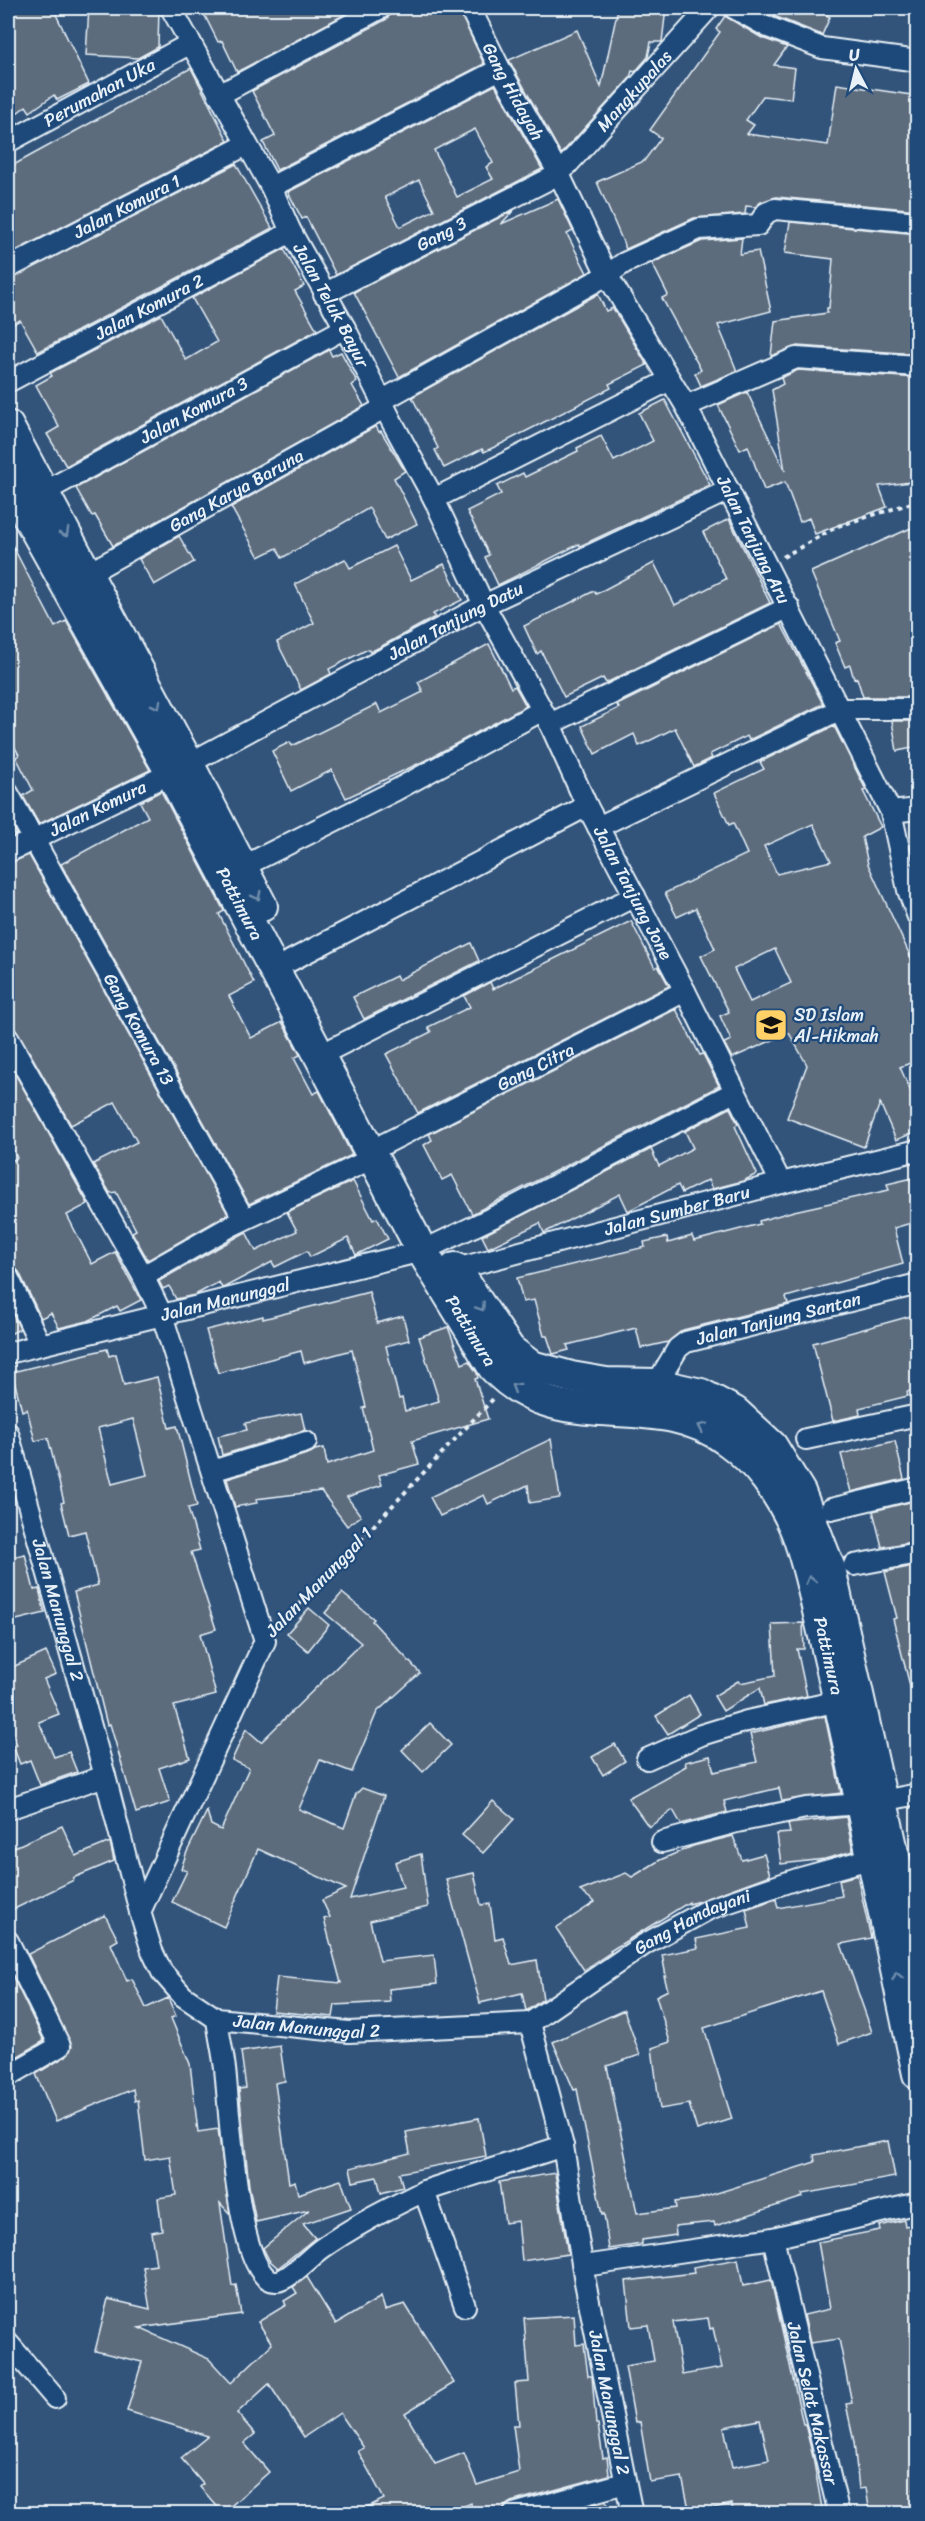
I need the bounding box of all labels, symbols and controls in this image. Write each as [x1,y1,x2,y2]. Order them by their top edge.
street label: Gang Hidayah [473,37,553,147]
north arrow [826,39,886,99]
text: U [847,39,863,70]
street label: Mangkupalas [588,42,681,139]
street label: Perumahan Uka [38,49,162,136]
street label: Jalan Komura 1 [67,165,187,248]
street label: Gang 3 [410,207,473,260]
street label: Jalan Teluk Bayur [284,236,379,375]
street label: Jalan Komura 2 [88,265,210,350]
street label: Jalan Komura 3 [133,368,254,453]
street label: Gang Karya Baruna [163,440,310,541]
street label: Jalan Tanjung Aru [707,469,800,610]
one-way arrow [58,526,70,537]
street label: Jalan Tanjung Datu [381,572,529,670]
one-way arrow [150,699,161,709]
street label: Jalan Komura [43,771,153,846]
street label: Jalan Tanjung Jone [584,819,682,966]
street label: Pattimura [207,861,272,946]
one-way arrow [250,890,261,901]
street label: Gang Komura 13 [95,967,183,1092]
place label: SD Islam Al-Hikmah [793,999,879,1052]
school or university icon: SD Islam Al-Hikmah [753,1007,789,1043]
street label: Gang Citra [491,1034,580,1100]
street label: Jalan Sumber Baru [600,1176,754,1245]
street label: Jalan Manunggal [157,1268,294,1331]
street label: Jalan Tanjung Santan [692,1283,865,1355]
street label: Pattimura [436,1289,505,1373]
one-way arrow [474,1300,485,1311]
one-way arrow [510,1383,521,1394]
one-way arrow [698,1422,709,1434]
street label: Jalan Manunggal 1 [257,1519,381,1646]
street label: Jalan Manunggal 2 [22,1534,93,1685]
one-way arrow [805,1575,818,1585]
street label: Pattimura [804,1613,853,1698]
street label: Gang Handayani [627,1880,756,1963]
one-way arrow [891,1971,904,1981]
street label: Jalan Manunggal 2 [231,2005,381,2048]
street label: Jalan Selat Makassar [777,2317,848,2490]
street label: Jalan Manunggal 2 [579,2326,640,2478]

